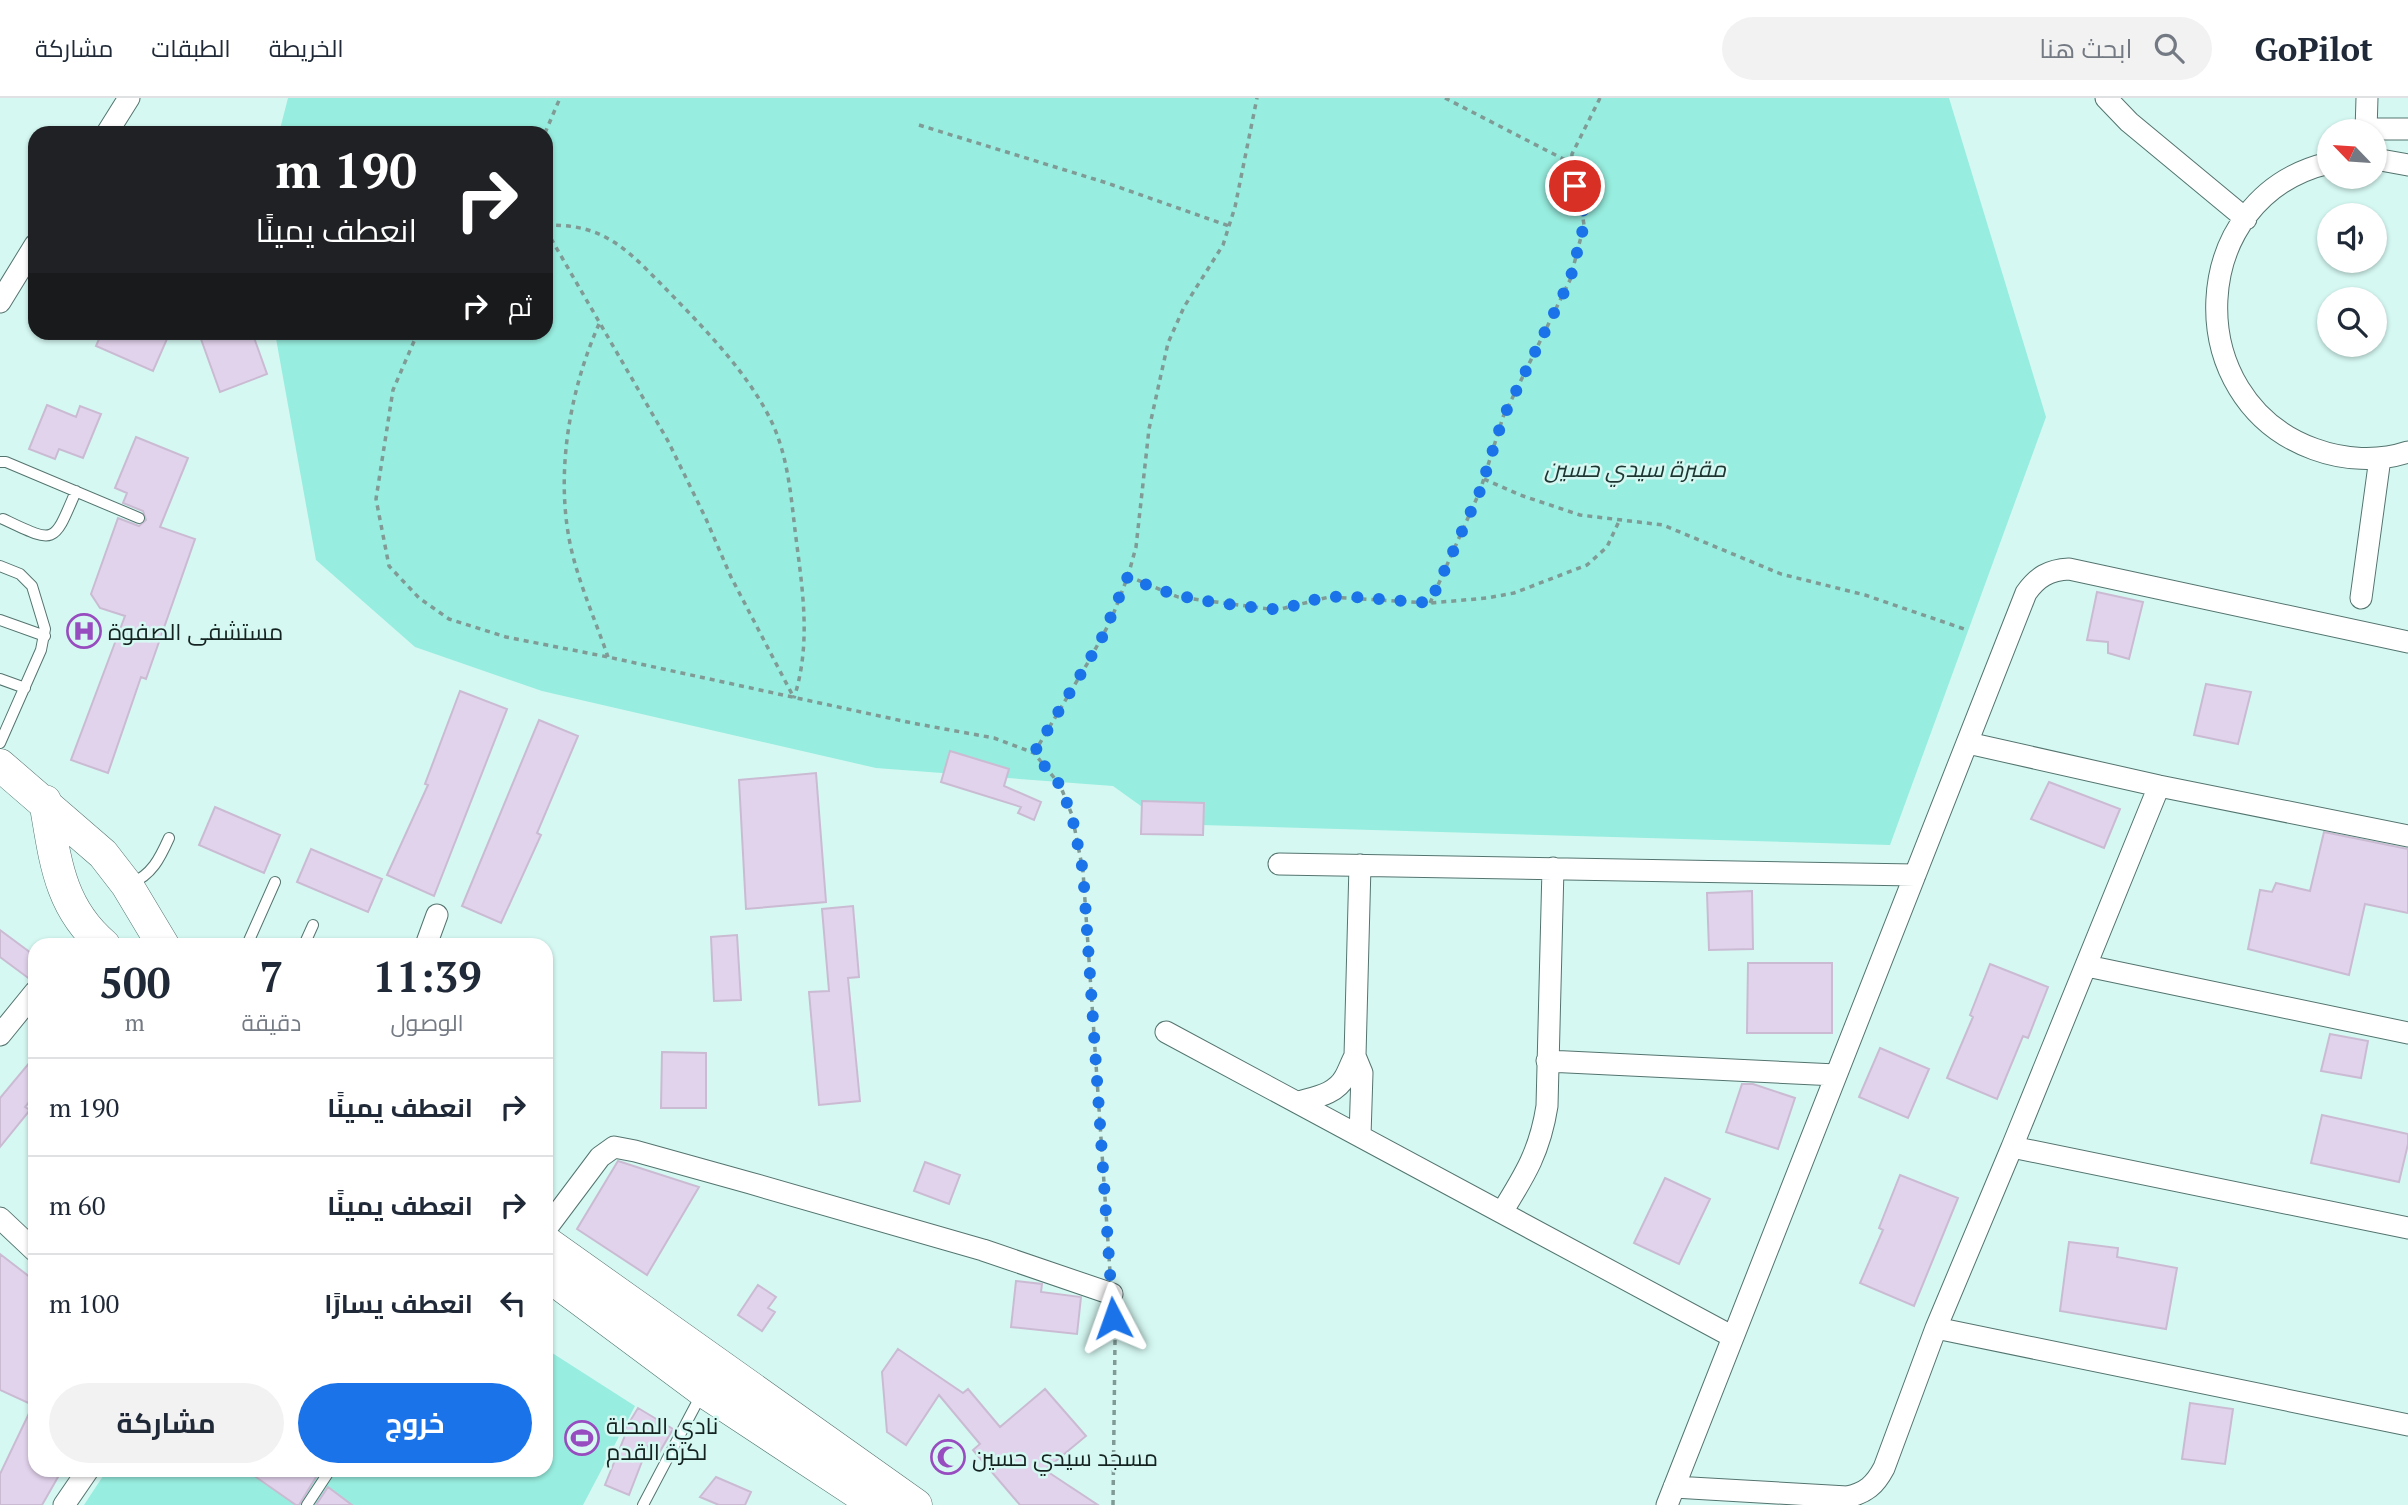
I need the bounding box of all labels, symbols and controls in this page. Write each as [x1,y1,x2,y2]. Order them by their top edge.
search box [1722,17,2212,80]
text: GoPilot [2254,27,2373,70]
icon: search [2150,29,2188,67]
text: ابحث هنا [2039,31,2132,65]
text: مشاركة [35,32,113,64]
text: الطبقات [151,32,231,64]
text: الخريطة [269,32,344,64]
north arrow [2317,119,2387,189]
map controls [2317,119,2387,357]
text: 190 m [275,137,417,202]
icon: right [441,154,532,245]
pin [1545,156,1605,216]
icon: arrive [1556,167,1594,205]
button: sound [2317,203,2387,273]
text: انعطف يمينًا [256,209,417,251]
icon: right [456,287,494,325]
button: search [2317,287,2387,357]
text: ثم [508,289,532,323]
park label: مقبرة سيدي حسين [1544,453,1726,487]
hospital icon: مستشفى الصفوة [65,612,103,650]
place label: مستشفى الصفوة [108,616,283,647]
text: 7 [260,948,283,1004]
text: 11:39 [373,948,482,1004]
text: 500 [99,954,170,1010]
text: m [125,1007,145,1038]
text: دقيقة [242,1007,301,1038]
text: الوصول [391,1007,464,1038]
icon: right [494,1088,532,1126]
text: 190 m [49,1090,119,1124]
text: انعطف يمينًا [327,1090,473,1124]
icon: right [494,1186,532,1224]
text: 60 m [49,1188,106,1222]
text: انعطف يمينًا [327,1188,473,1222]
position arrow [1076,1281,1150,1355]
icon: left [494,1284,532,1322]
text: 100 m [49,1286,119,1320]
text: انعطف يسارًا [324,1286,473,1320]
button: مشاركة [49,1383,284,1463]
button: خروج [298,1383,532,1463]
place label: نادي المحلة لكرة القدم [606,1410,719,1468]
sports icon: نادي المحلة لكرة القدم [563,1419,601,1457]
mosque icon: مسجد سيدي حسين [929,1438,967,1476]
place label: مسجد سيدي حسين [972,1442,1158,1476]

